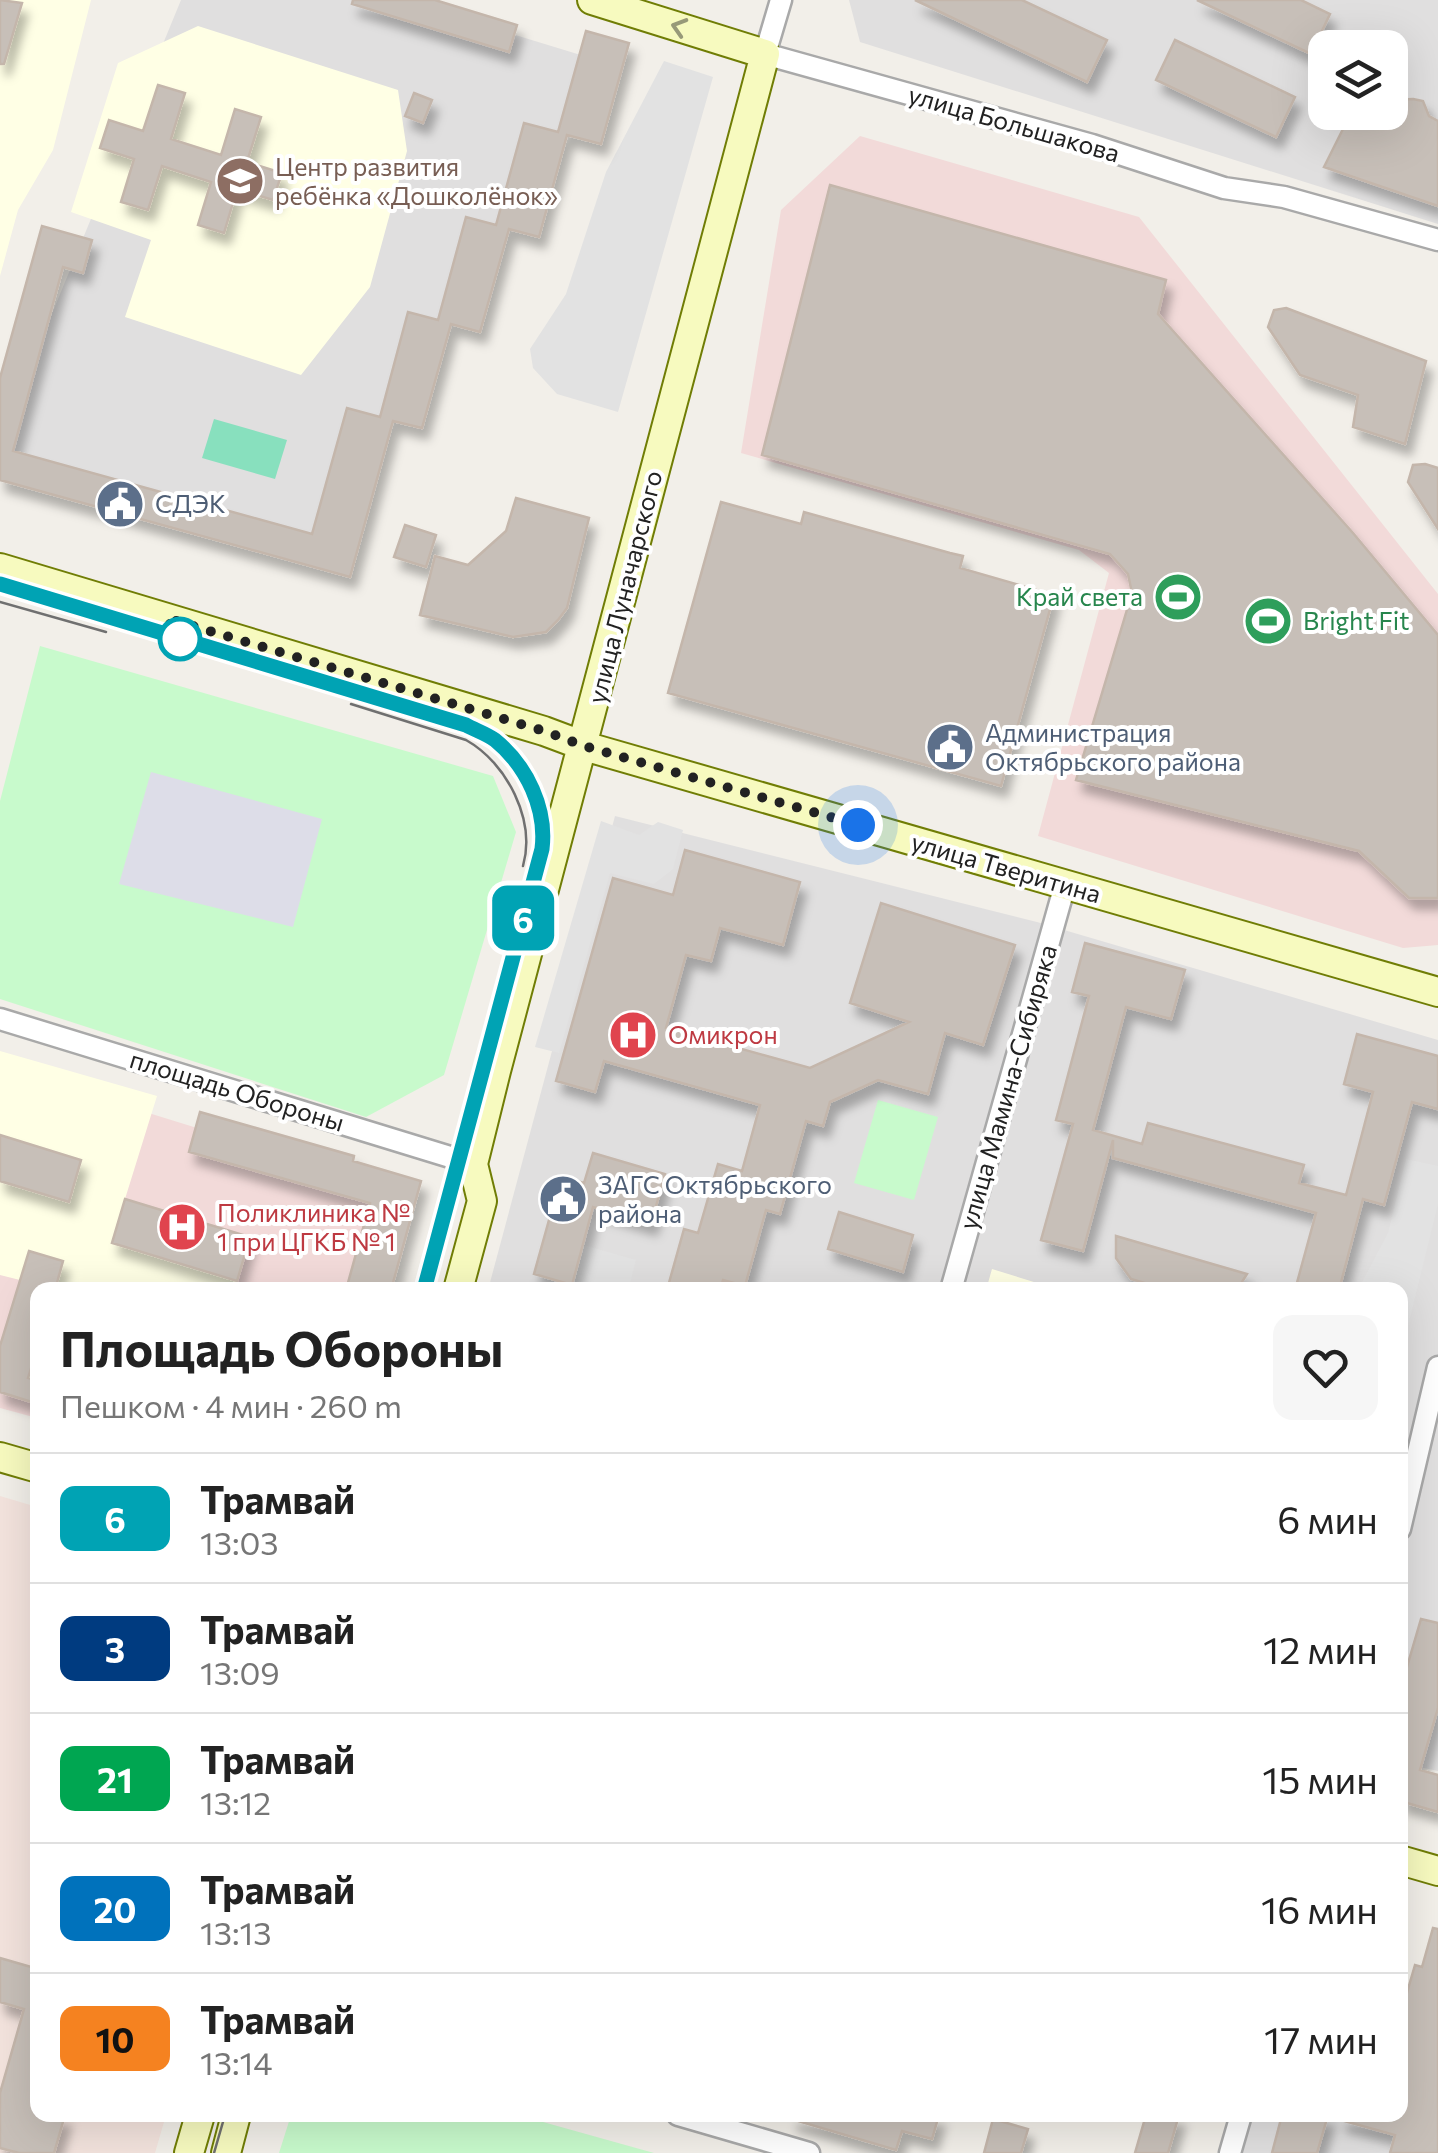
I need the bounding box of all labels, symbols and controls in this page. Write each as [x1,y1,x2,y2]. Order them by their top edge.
one-way arrow [671,18,688,39]
map controls [1308,30,1408,130]
button: layers [1308,30,1408,130]
street label: улица Большакова [905,78,1123,168]
place label: Центр развития ребёнка «Дошколёнок» [275,151,558,210]
school or university icon: Центр развития ребёнка «Дошколёнок» [214,155,266,207]
street label: улица Луначарского [581,467,667,706]
public building icon: СДЭК [94,478,146,530]
place label: СДЭК [155,488,226,518]
sports icon: Край света [1152,571,1204,623]
place label: Край света [1016,581,1143,611]
sports icon: Bright Fit [1242,595,1294,647]
place label: Bright Fit [1303,605,1409,635]
unlabelled marker [159,618,201,660]
place label: Администрация Октябрьского района [985,717,1241,776]
public building icon: Администрация Октябрьского района [924,721,976,773]
your location [833,800,883,850]
street label: улица Тверитина [908,826,1105,908]
line badge: 6 [490,886,556,950]
text: 6 [512,897,534,940]
street label: улица Мамина-Сибиряка [952,941,1062,1233]
hospital icon: Омикрон [607,1009,659,1061]
place label: Омикрон [668,1019,778,1049]
street label: площадь Обороны [127,1043,348,1137]
place label: ЗАГС Октябрьского района [598,1169,832,1228]
public building icon: ЗАГС Октябрьского района [537,1173,589,1225]
place label: Поликлиника № 1 при ЦГКБ № 1 [217,1197,410,1256]
hospital icon: Поликлиника № 1 при ЦГКБ № 1 [156,1201,208,1253]
button: heart [1273,1315,1378,1420]
text: Площадь Обороны [60,1318,503,1377]
text: Пешком · 4 мин · 260 m [60,1385,402,1425]
text: Трамвай [200,1475,355,1522]
text: 6 мин [1277,1495,1378,1542]
text: 6 [104,1497,126,1540]
text: 13:03 [200,1522,279,1562]
text: Трамвай [200,1605,355,1652]
text: 12 мин [1263,1625,1378,1672]
text: 3 [105,1627,125,1670]
text: 13:09 [200,1652,280,1692]
text: Трамвай [200,1735,355,1782]
text: 15 мин [1262,1755,1378,1802]
text: 21 [97,1757,133,1800]
text: 13:12 [200,1782,271,1822]
text: Трамвай [200,1865,355,1912]
text: 16 мин [1261,1885,1378,1932]
text: 20 [94,1887,136,1930]
text: 13:13 [200,1912,271,1952]
text: Трамвай [200,1995,355,2042]
text: 17 мин [1264,2015,1378,2062]
text: 10 [95,2017,135,2060]
text: 13:14 [200,2042,272,2082]

